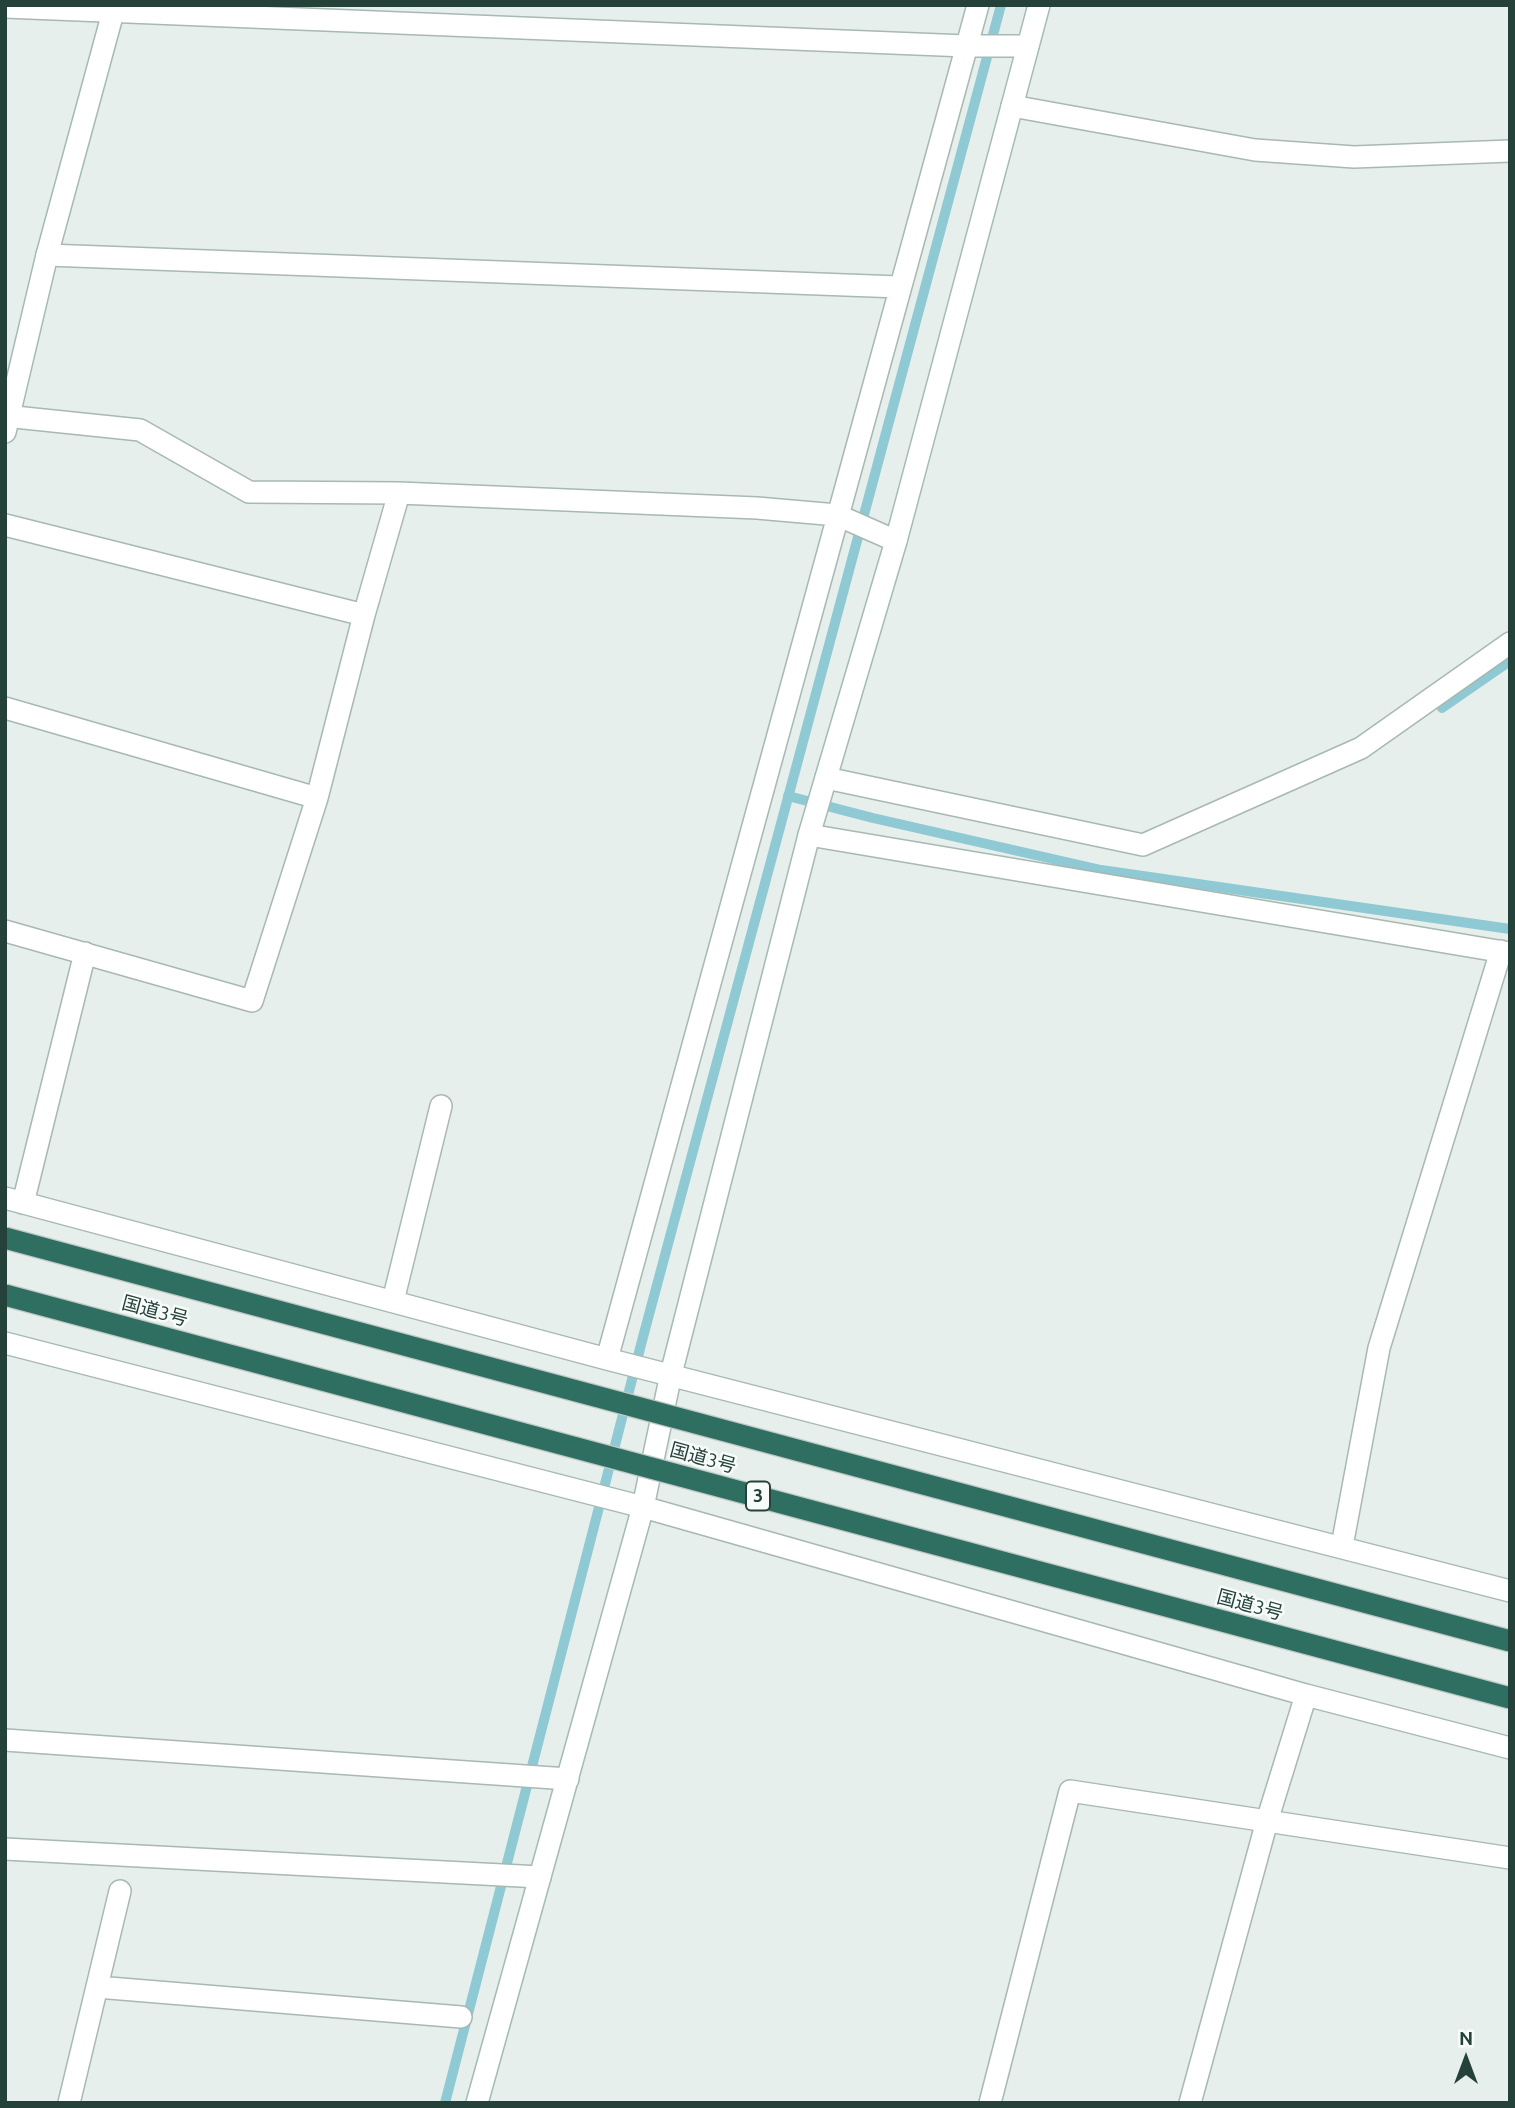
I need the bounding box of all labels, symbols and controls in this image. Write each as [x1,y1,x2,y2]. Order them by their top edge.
street label: 国道3号 [119,1291,191,1331]
street label: 国道3号 [667,1438,739,1478]
road number: 3 [746,1482,770,1511]
street label: 国道3号 [1214,1585,1286,1625]
north arrow [1431,2024,1501,2094]
text: N [1459,2027,1473,2049]

